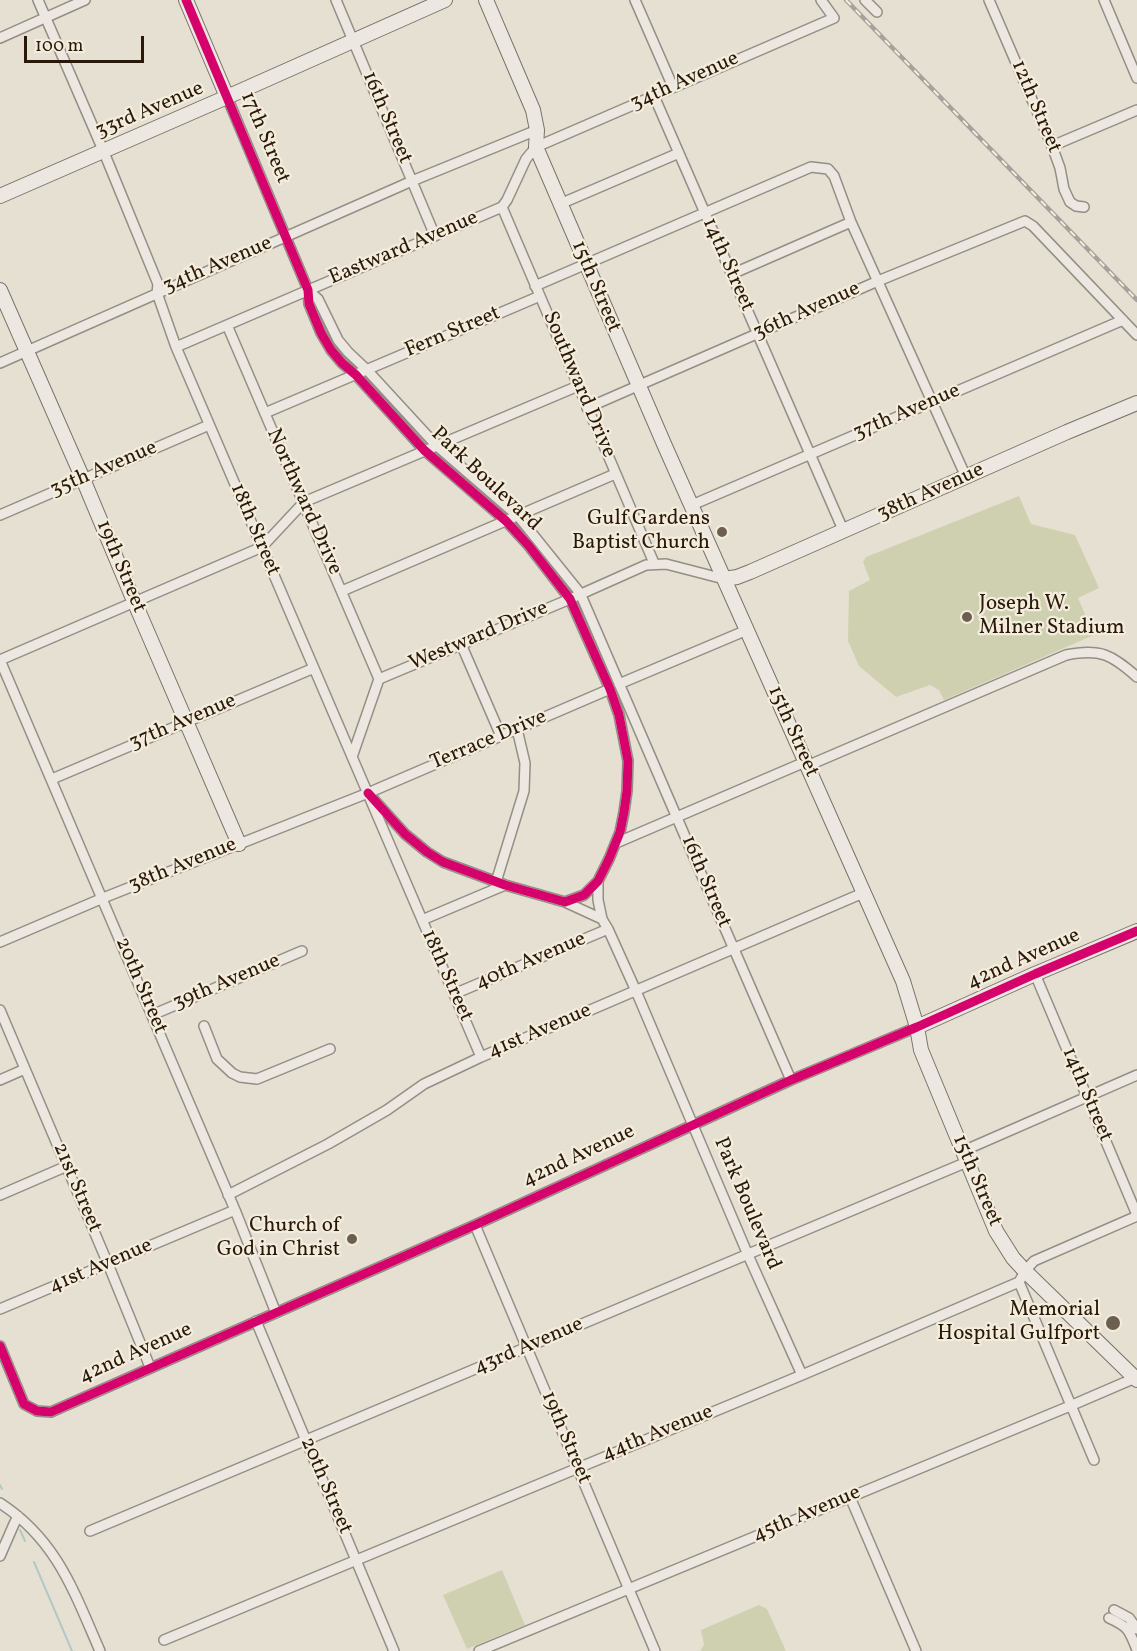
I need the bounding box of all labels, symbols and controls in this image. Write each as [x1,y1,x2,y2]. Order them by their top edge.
scale bar [27,24,147,62]
text: 100 m [35,34,84,59]
street label: 34th Avenue [627,47,743,117]
street label: 12th Street [1004,57,1066,157]
street label: 16th Street [355,68,417,168]
street label: 33rd Avenue [92,77,208,145]
street label: 17th Street [233,88,295,188]
street label: Eastward Avenue [326,206,482,292]
street label: 14th Street [695,214,759,316]
street label: 34th Avenue [160,232,276,300]
street label: 15th Street [564,237,626,337]
street label: 36th Avenue [750,277,864,347]
street label: Fern Street [401,302,505,364]
street label: Southward Drive [536,308,620,462]
street label: 37th Avenue [850,379,964,447]
street label: Park Boulevard [425,423,545,537]
street label: Northward Drive [259,425,347,579]
street label: 35th Avenue [47,436,161,504]
street label: 38th Avenue [874,458,988,528]
street label: 18th Street [223,480,285,580]
place label: Gulf Gardens Baptist Church [572,507,710,557]
street label: 19th Street [89,517,151,617]
marker: Gulf Gardens Baptist Church [715,525,729,539]
place label: Joseph W. Milner Stadium [979,592,1125,642]
street label: Westward Drive [406,596,552,678]
marker: Joseph W. Milner Stadium [960,610,974,624]
street label: 15th Street [761,682,823,782]
street label: 37th Avenue [126,689,240,757]
street label: Terrace Drive [427,705,551,777]
street label: 16th Street [674,832,736,932]
street label: 38th Avenue [125,833,241,899]
street label: 42nd Avenue [964,924,1084,996]
street label: 18th Street [415,926,477,1026]
street label: 40th Avenue [472,927,590,997]
street label: 20th Street [108,934,172,1038]
street label: 39th Avenue [170,949,284,1017]
street label: 41st Avenue [484,999,596,1065]
street label: 14th Street [1055,1044,1117,1146]
street label: 42nd Avenue [519,1120,639,1194]
street label: 15th Street [945,1131,1007,1231]
street label: Park Boulevard [707,1134,785,1274]
street label: 21st Street [46,1139,106,1237]
place label: Church of God in Christ [217,1214,340,1264]
marker: Church of God in Christ [345,1232,359,1246]
street label: 41st Avenue [45,1234,157,1300]
place label: Memorial Hospital Gulfport [937,1298,1100,1348]
street label: 43rd Avenue [471,1313,587,1381]
marker: Memorial Hospital Gulfport [1104,1314,1122,1332]
street label: 42nd Avenue [76,1318,196,1390]
street label: 19th Street [534,1388,596,1488]
street label: 44th Avenue [599,1400,717,1468]
street label: 20th Street [293,1434,357,1538]
street label: 45th Avenue [749,1481,865,1549]

